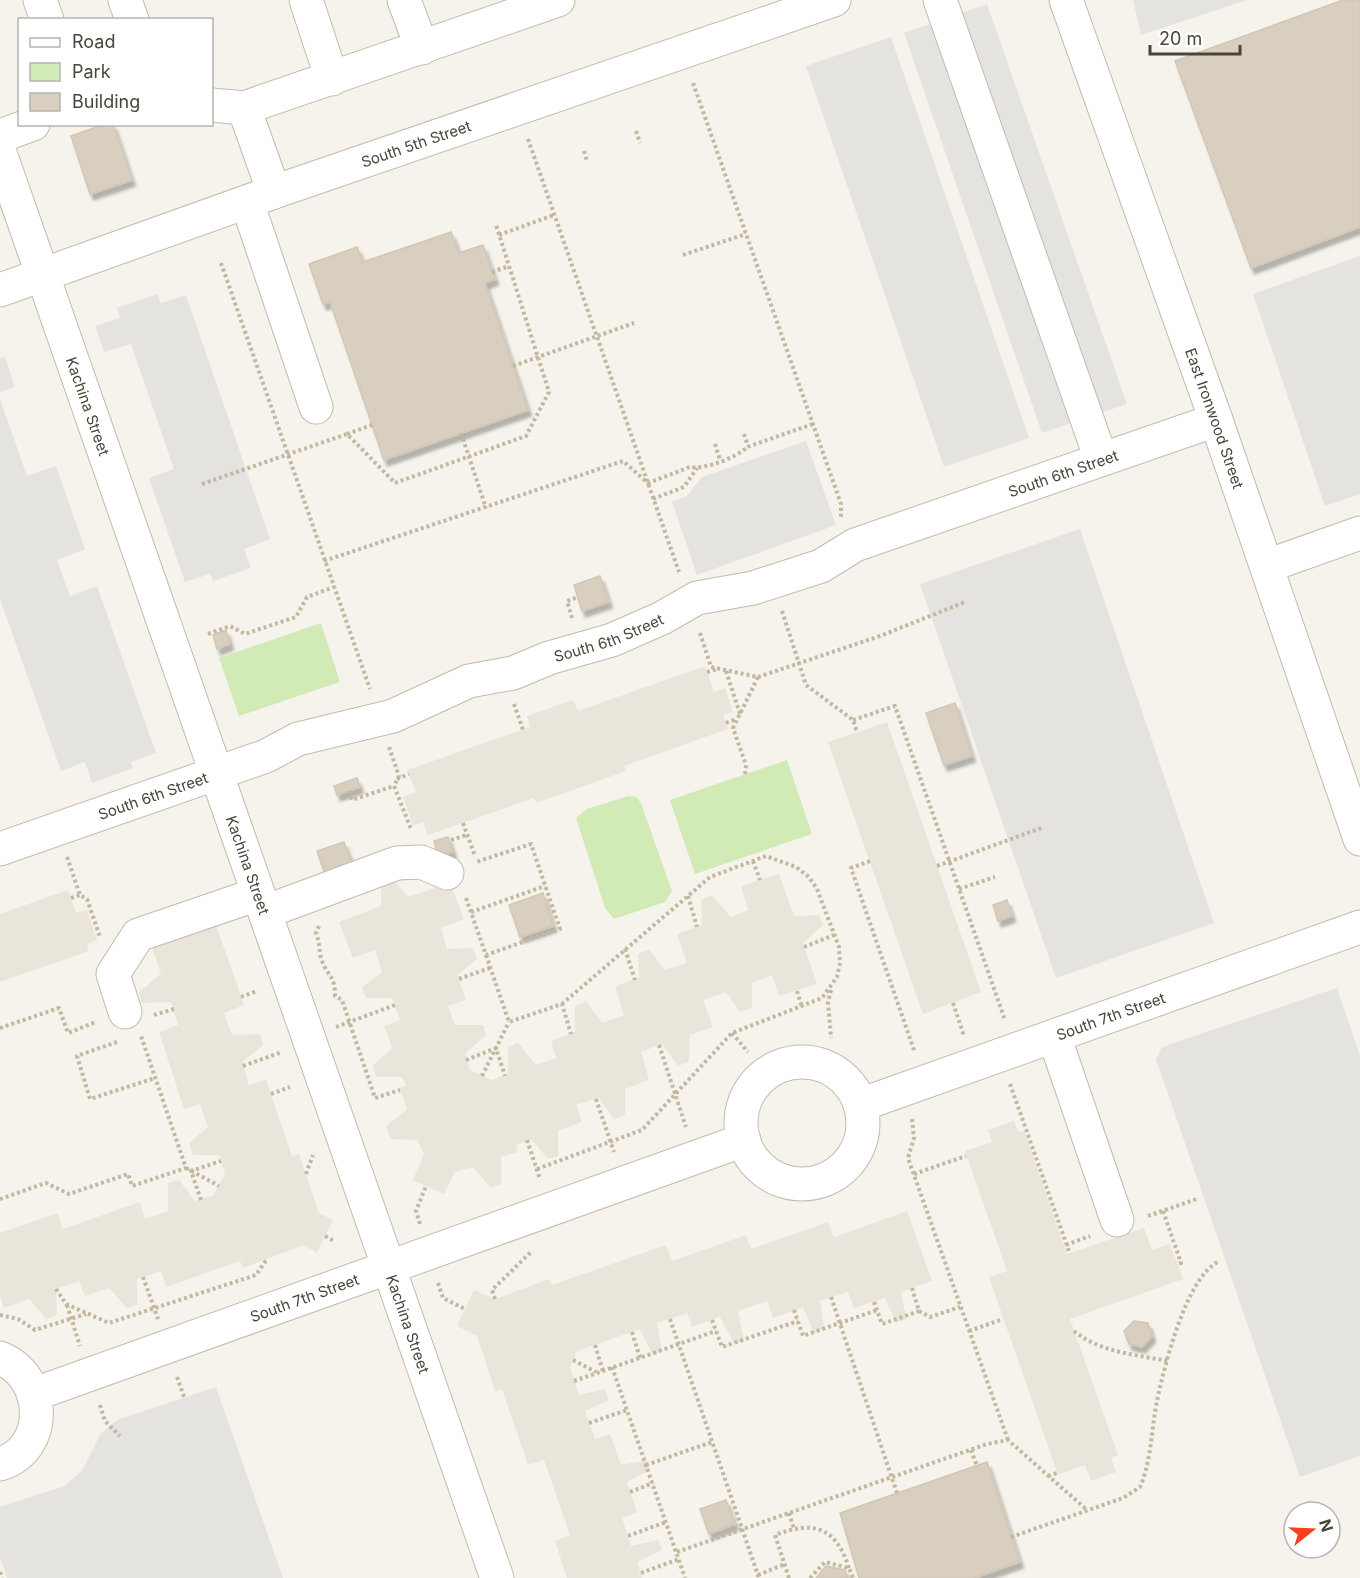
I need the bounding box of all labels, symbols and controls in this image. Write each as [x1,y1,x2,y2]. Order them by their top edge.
legend [18,18,213,126]
scale bar [1150,18,1240,56]
text: 20 m [1159,28,1202,49]
text: Road [72,31,115,52]
text: Park [72,61,111,82]
text: Building [72,91,140,112]
street label: South 5th Street [358,116,473,171]
street label: East Ironwood Street [1182,345,1248,491]
street label: Kachina Street [62,354,114,458]
street label: South 6th Street [1005,445,1121,501]
street label: South 6th Street [551,609,666,666]
street label: South 6th Street [95,768,211,824]
street label: Kachina Street [222,813,274,917]
street label: South 7th Street [1054,988,1168,1044]
street label: South 7th Street [247,1269,361,1326]
street label: Kachina Street [382,1272,434,1376]
north arrow [1282,1500,1342,1560]
text: N [1315,1516,1338,1534]

